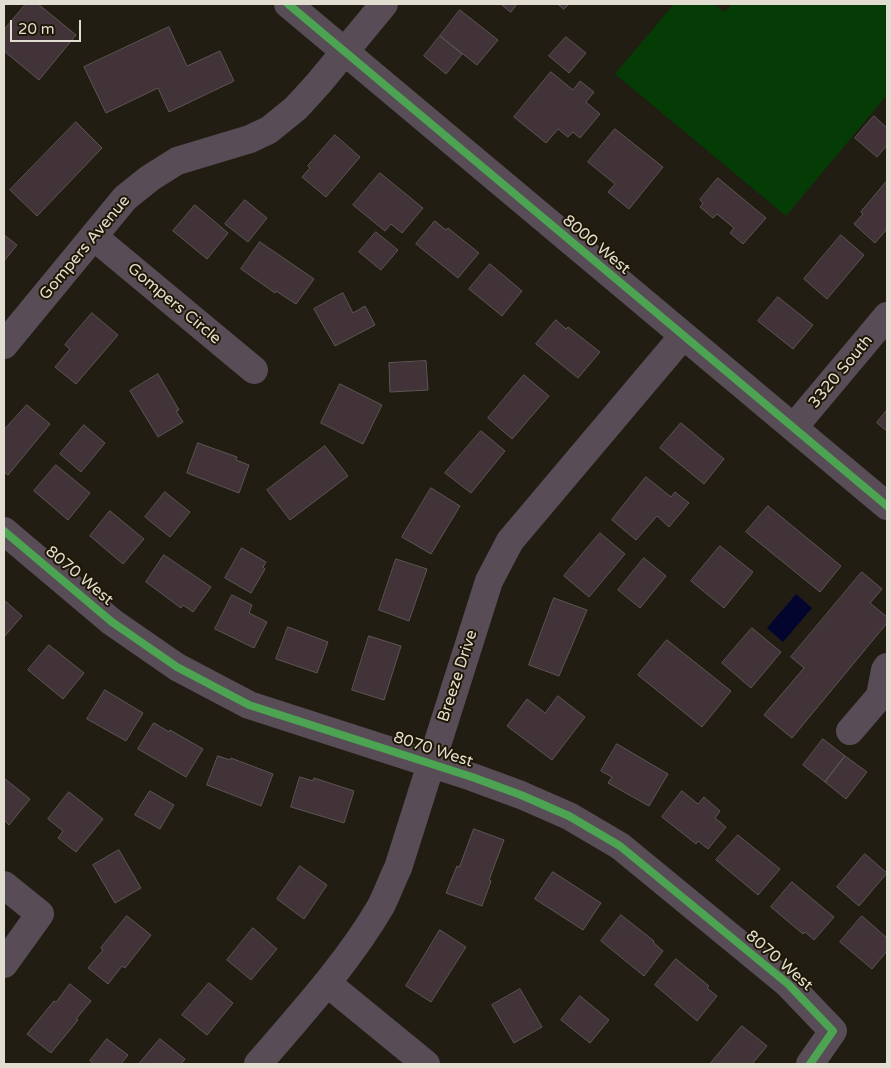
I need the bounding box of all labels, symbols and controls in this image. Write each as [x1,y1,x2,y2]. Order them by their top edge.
scale bar [12,10,84,42]
text: 20 m [18,20,55,38]
street label: Gompers Avenue [36,192,134,304]
street label: 8000 West [558,211,634,279]
street label: Gompers Circle [123,259,225,349]
street label: 3320 South [805,332,877,412]
street label: 8070 West [41,542,117,610]
street label: Breeze Drive [434,628,482,724]
street label: 8070 West [391,728,475,772]
street label: 8070 West [742,927,816,995]

